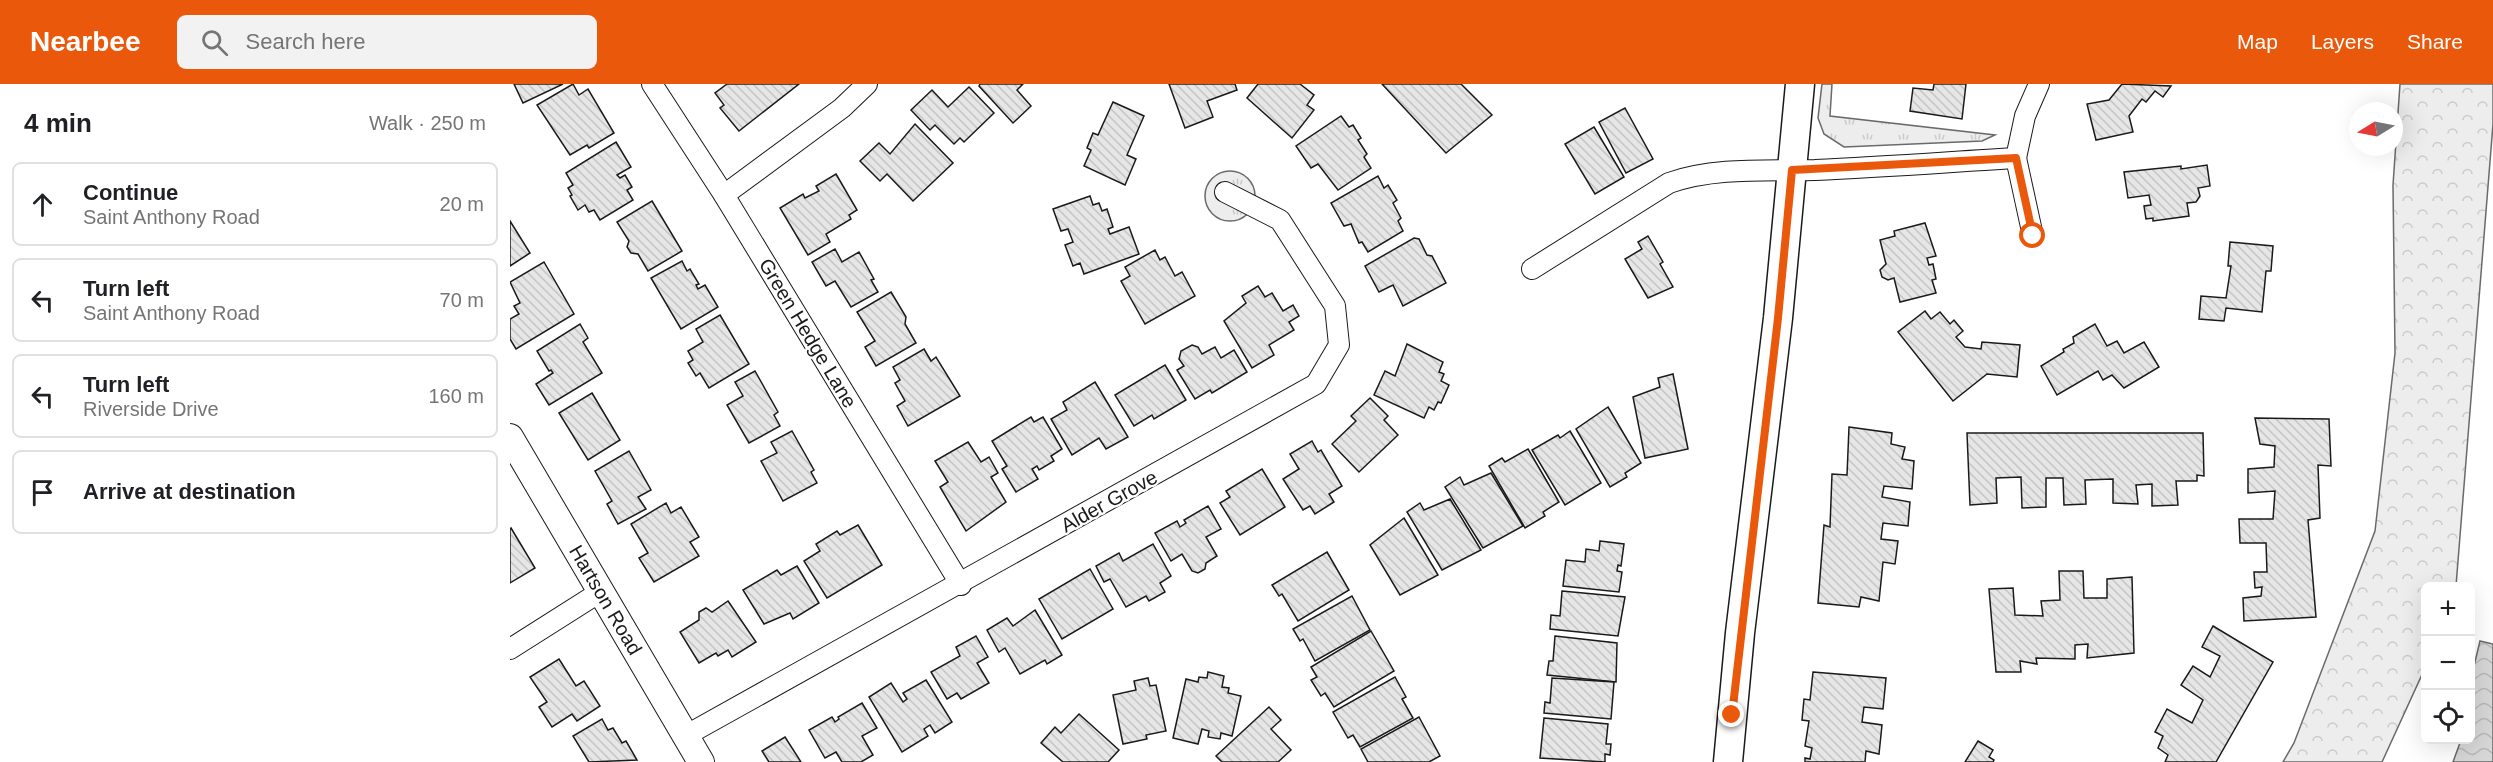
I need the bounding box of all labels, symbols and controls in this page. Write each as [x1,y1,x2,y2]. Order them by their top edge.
search box [177,15,597,69]
text: Nearbee [30,26,141,57]
icon: search [198,26,231,59]
text: Search here [246,29,365,54]
text: Map [2237,30,2278,53]
text: Layers [2311,30,2374,53]
text: Share [2407,30,2463,53]
north arrow [2349,102,2403,156]
text: 4 min [24,108,92,138]
text: Walk · 250 m [369,112,486,134]
text: Continue [83,180,178,205]
icon: ahead [26,188,59,221]
text: 20 m [440,193,484,215]
text: Saint Anthony Road [83,206,260,228]
route start [2019,222,2045,248]
street label: Green Hedge Lane [755,254,861,412]
text: Turn left [83,276,169,301]
icon: left [26,284,59,317]
text: 70 m [440,289,484,311]
text: Saint Anthony Road [83,302,260,324]
text: Turn left [83,372,169,397]
icon: left [26,380,59,413]
text: 160 m [428,385,484,407]
text: Riverside Drive [83,398,219,420]
street label: Alder Grove [1057,466,1161,536]
icon: arrive [26,476,59,509]
text: Arrive at destination [83,479,296,504]
street label: Hartson Road [565,541,647,659]
map controls [2421,582,2475,744]
button: + [2421,582,2475,636]
button: − [2421,636,2475,690]
button: locate [2421,690,2475,744]
route end [1718,701,1744,727]

